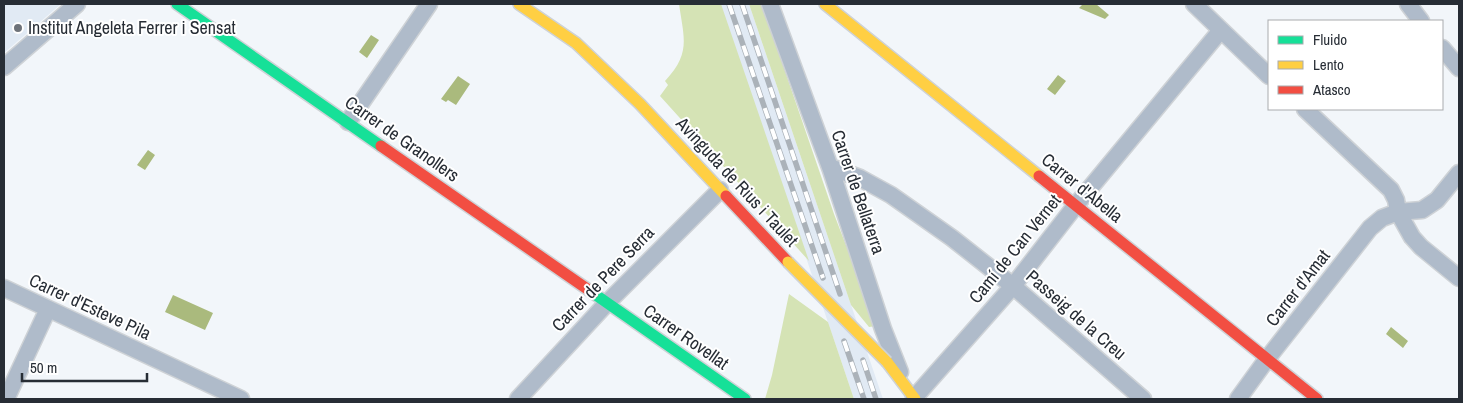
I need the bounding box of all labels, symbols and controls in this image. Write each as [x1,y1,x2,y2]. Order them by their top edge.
place label: Institut Angeleta Ferrer i Sensat [28,15,236,40]
legend [1268,20,1443,110]
marker: Institut Angeleta Ferrer i Sensat [12,22,24,34]
text: Fluido [1313,29,1347,50]
text: Lento [1313,54,1344,75]
text: Atasco [1312,79,1351,100]
street label: Carrer de Granollers [340,90,465,187]
street label: Avinguda de Rius i Taulet [670,111,804,252]
street label: Carrer de Bellaterra [826,126,891,257]
street label: Carrer d'Abella [1036,147,1128,228]
street label: Camí de Can Vernet [963,189,1066,309]
street label: Carrer de Pere Serra [546,220,659,337]
street label: Carrer d'Amat [1260,244,1336,331]
street label: Passeig de la Creu [1021,264,1132,365]
street label: Carrer d'Esteve Pila [25,267,155,346]
street label: Carrer Rovellat [638,298,734,375]
scale bar [22,350,148,382]
text: 50 m [30,357,57,378]

